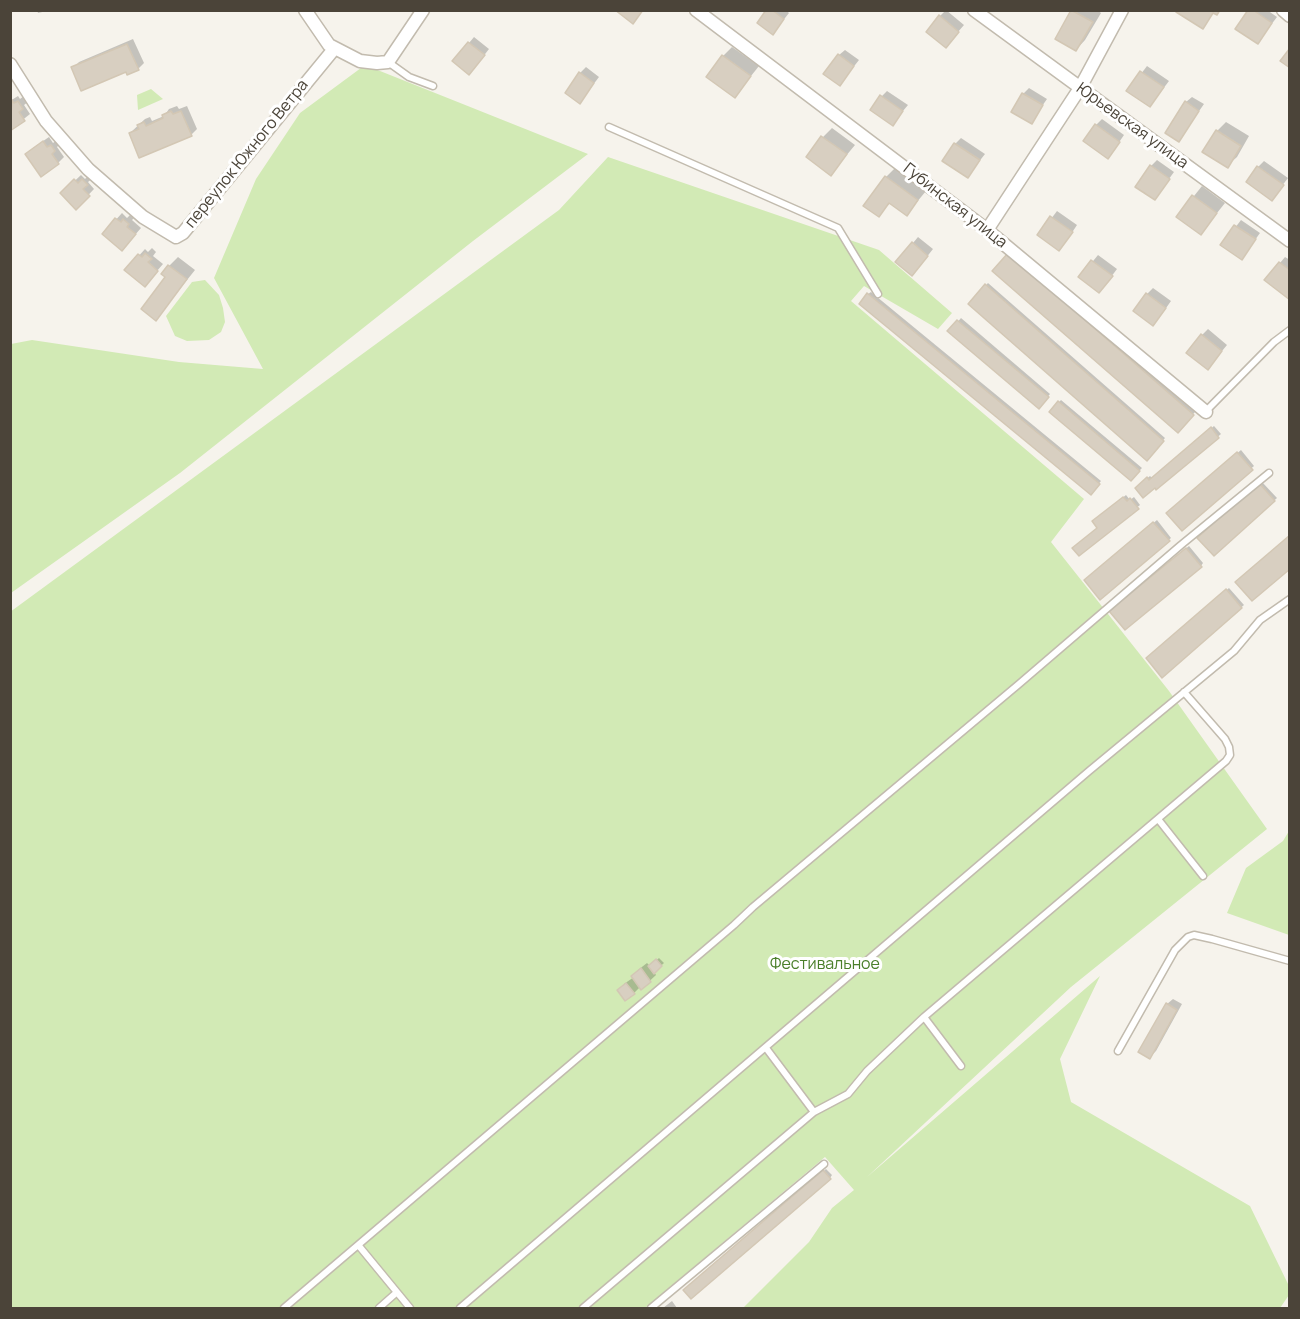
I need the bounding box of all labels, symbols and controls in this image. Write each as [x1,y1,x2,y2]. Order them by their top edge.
street label: переулок Южного Ветра [181,76,313,232]
street label: Юрьевская улица [1072,79,1192,173]
street label: Губинская улица [899,159,1011,253]
park label: Фестивальное [770,955,880,975]

